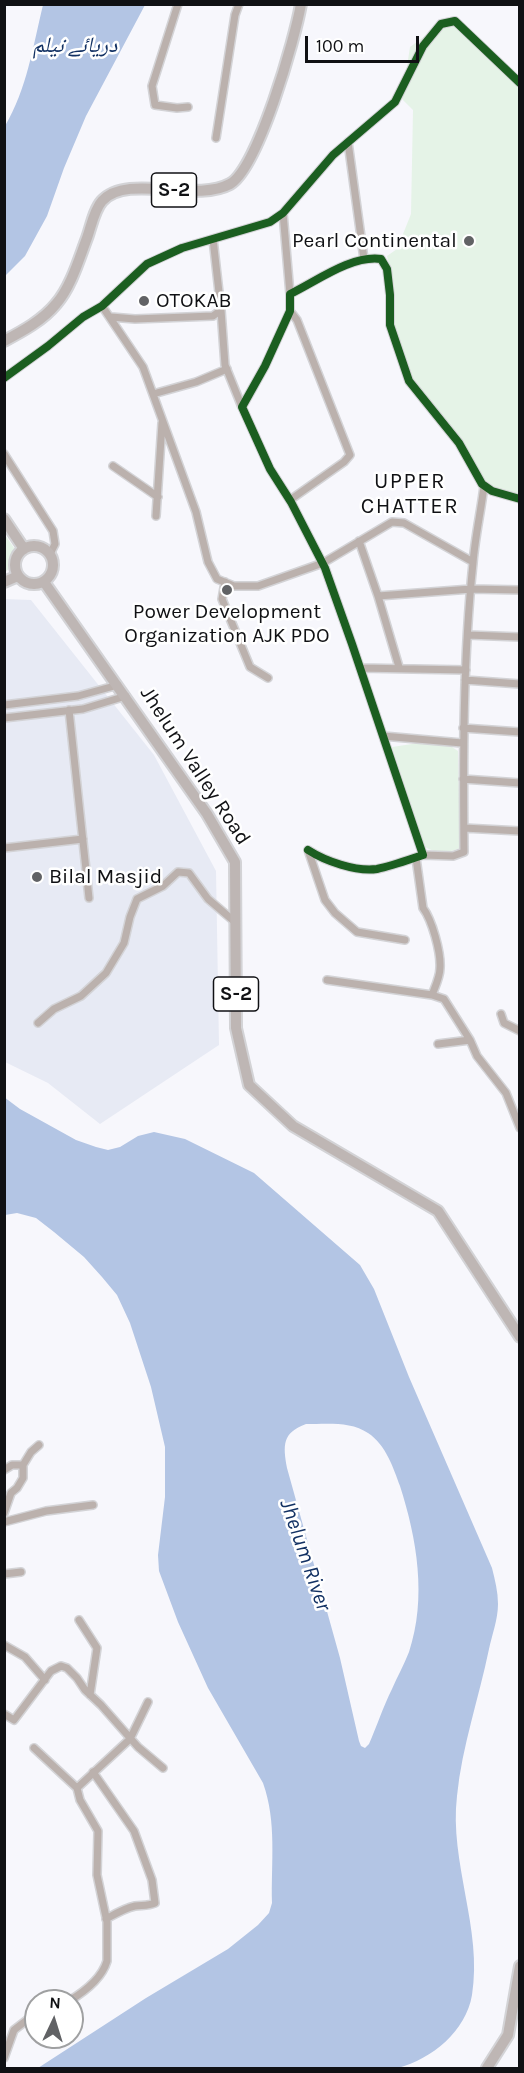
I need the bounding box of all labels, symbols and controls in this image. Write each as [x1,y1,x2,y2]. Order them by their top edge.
scale bar [308,24,422,62]
water label: دریائے نیلم [33,33,117,59]
text: 100 m [316,35,364,57]
road number: S-2 [152,173,196,207]
place label: Pearl Continental [292,228,457,254]
marker: Pearl Continental [462,234,476,248]
place label: OTOKAB [156,288,231,314]
marker: OTOKAB [137,294,151,308]
district label: UPPER CHATTER [361,469,459,520]
marker: Power Development Organization AJK PDO [220,583,234,597]
place label: Power Development Organization AJK PDO [124,599,330,649]
street label: Jhelum Valley Road [134,682,256,850]
place label: Bilal Masjid [49,864,162,890]
marker: Bilal Masjid [30,870,44,884]
road number: S-2 [214,977,258,1011]
water label: Jhelum River [274,1496,336,1614]
north arrow [24,1989,84,2049]
text: N [49,1993,62,2012]

